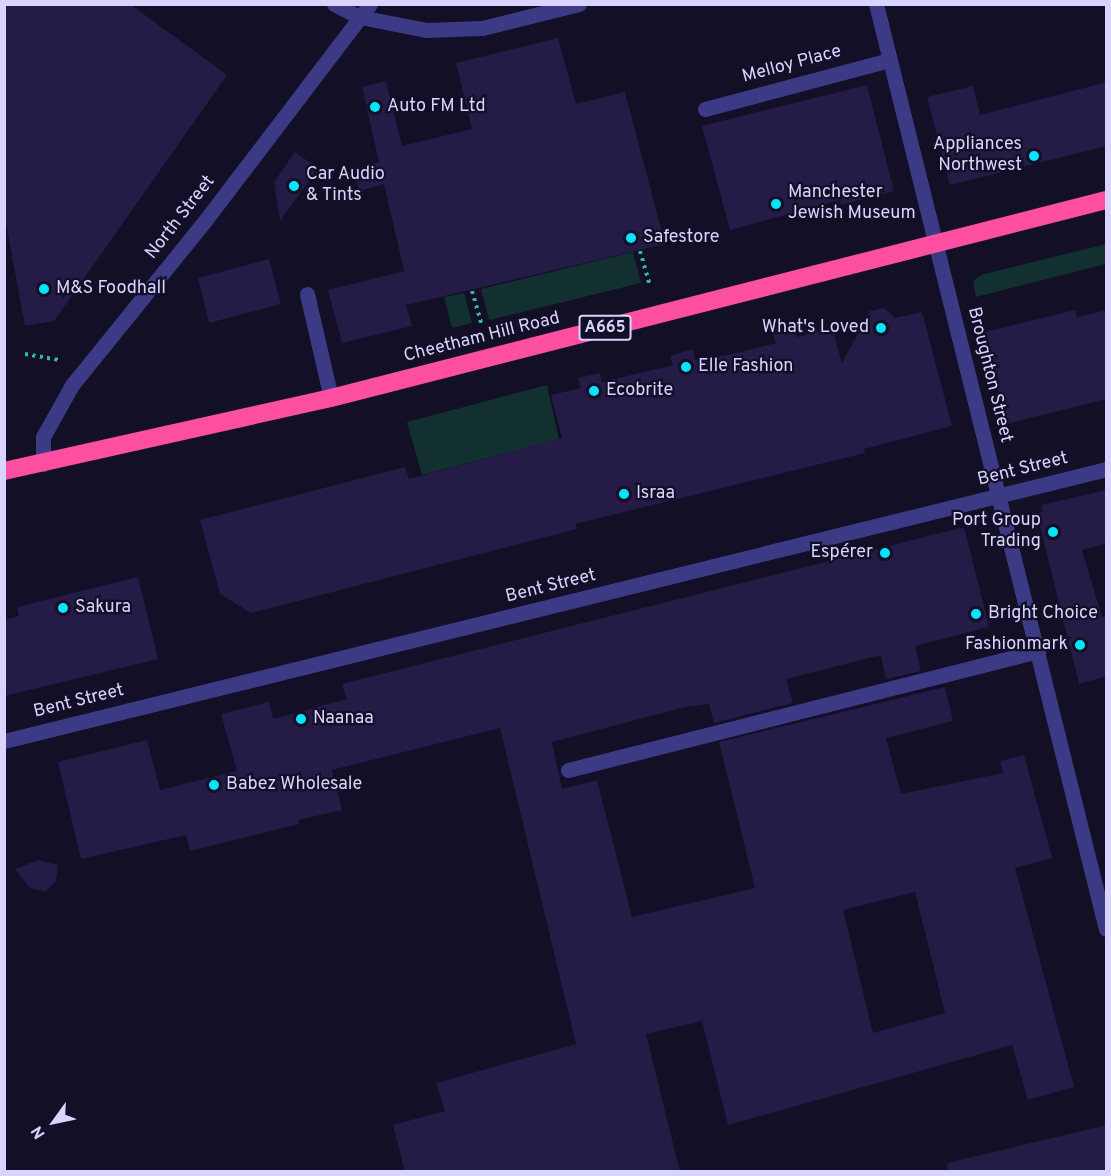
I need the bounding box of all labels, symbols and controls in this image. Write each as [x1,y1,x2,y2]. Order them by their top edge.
street label: Melloy Place [740,41,844,89]
place label: Auto FM Ltd [387,96,486,118]
marker: Auto FM Ltd [368,100,382,114]
place label: Appliances Northwest [933,135,1022,178]
marker: Appliances Northwest [1027,149,1041,163]
place label: Car Audio & Tints [306,165,385,207]
street label: North Street [142,172,220,264]
marker: Car Audio & Tints [287,179,301,193]
place label: Manchester Jewish Museum [788,183,916,226]
marker: Manchester Jewish Museum [769,197,783,211]
place label: Safestore [643,227,719,249]
marker: Safestore [624,231,638,245]
place label: M&S Foodhall [56,278,166,300]
marker: M&S Foodhall [37,282,51,296]
street label: Broughton Street [962,305,1016,445]
street label: Cheetham Hill Road [402,308,562,368]
road number: A665 [578,315,632,341]
place label: What's Loved [762,317,869,339]
marker: What's Loved [874,321,888,335]
place label: Elle Fashion [698,356,794,378]
marker: Elle Fashion [679,360,693,374]
place label: Ecobrite [606,380,673,402]
marker: Ecobrite [587,384,601,398]
street label: Bent Street [976,448,1070,492]
place label: Israa [636,483,675,505]
marker: Israa [617,487,631,501]
place label: Port Group Trading [952,511,1041,554]
marker: Port Group Trading [1046,525,1060,539]
place label: Espérer [811,542,873,564]
marker: Espérer [878,546,892,560]
street label: Bent Street [504,565,598,609]
place label: Sakura [75,597,131,619]
marker: Sakura [56,601,70,615]
place label: Bright Choice [988,603,1098,625]
marker: Bright Choice [969,607,983,621]
place label: Fashionmark [965,634,1068,656]
marker: Fashionmark [1073,638,1087,652]
street label: Bent Street [32,680,126,724]
place label: Naanaa [313,708,374,730]
marker: Naanaa [294,712,308,726]
place label: Babez Wholesale [226,774,363,796]
marker: Babez Wholesale [207,778,221,792]
north arrow [24,1092,84,1152]
text: N [27,1122,50,1142]

